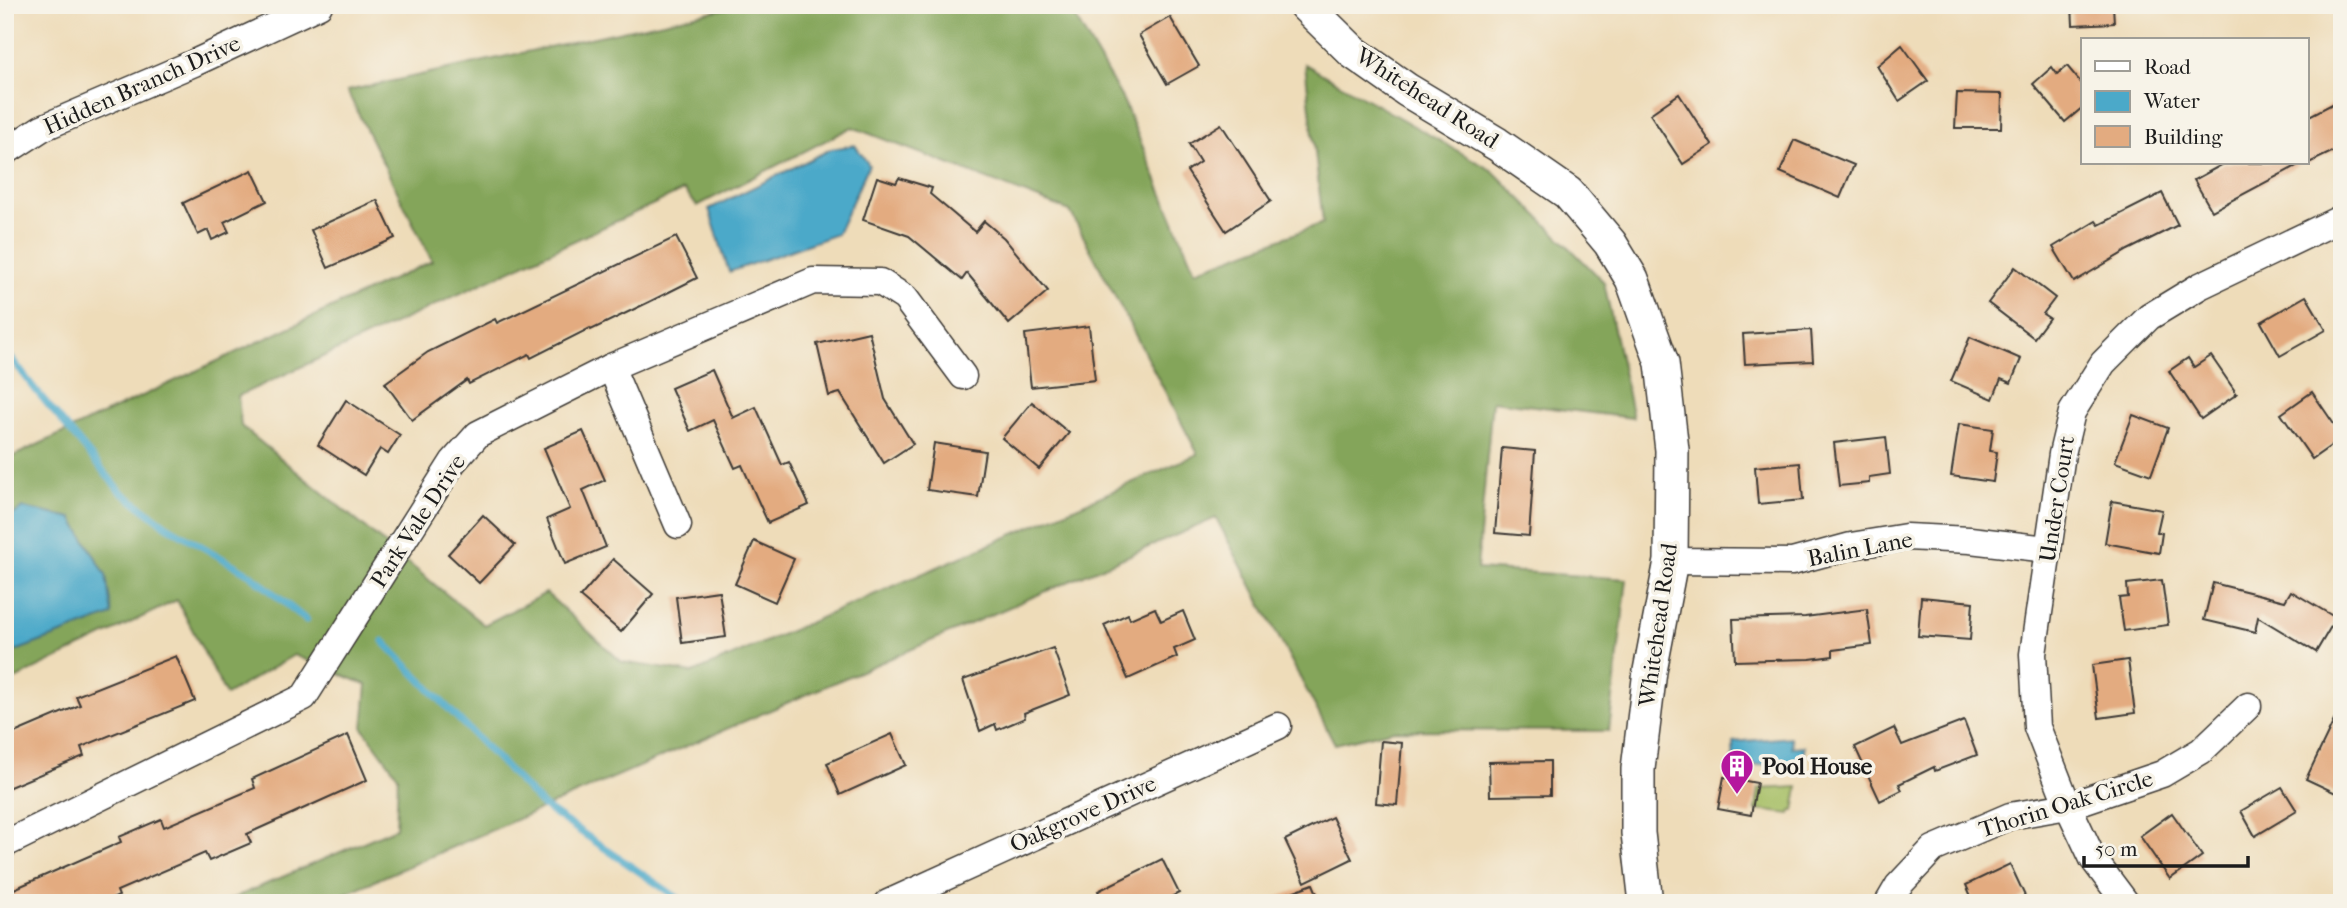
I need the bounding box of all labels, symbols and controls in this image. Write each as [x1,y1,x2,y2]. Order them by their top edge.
street label: Hidden Branch Drive [40,30,244,140]
legend [2081,38,2308,164]
street label: Whitehead Road [1350,41,1504,155]
text: Road [2144,55,2191,79]
text: Water [2143,89,2200,113]
text: Building [2144,125,2223,149]
street label: Under Court [2034,434,2080,564]
street label: Park Vale Drive [365,449,471,593]
street label: Balin Lane [1805,526,1915,572]
street label: Whitehead Road [1633,541,1683,710]
building icon: Pool House [1718,747,1756,796]
place label: Pool House [1762,753,1873,780]
street label: Thorin Oak Circle [1976,765,2156,843]
street label: Oakgrove Drive [1006,770,1160,858]
scale bar [2084,824,2249,868]
text: 50 m [2095,837,2138,861]

